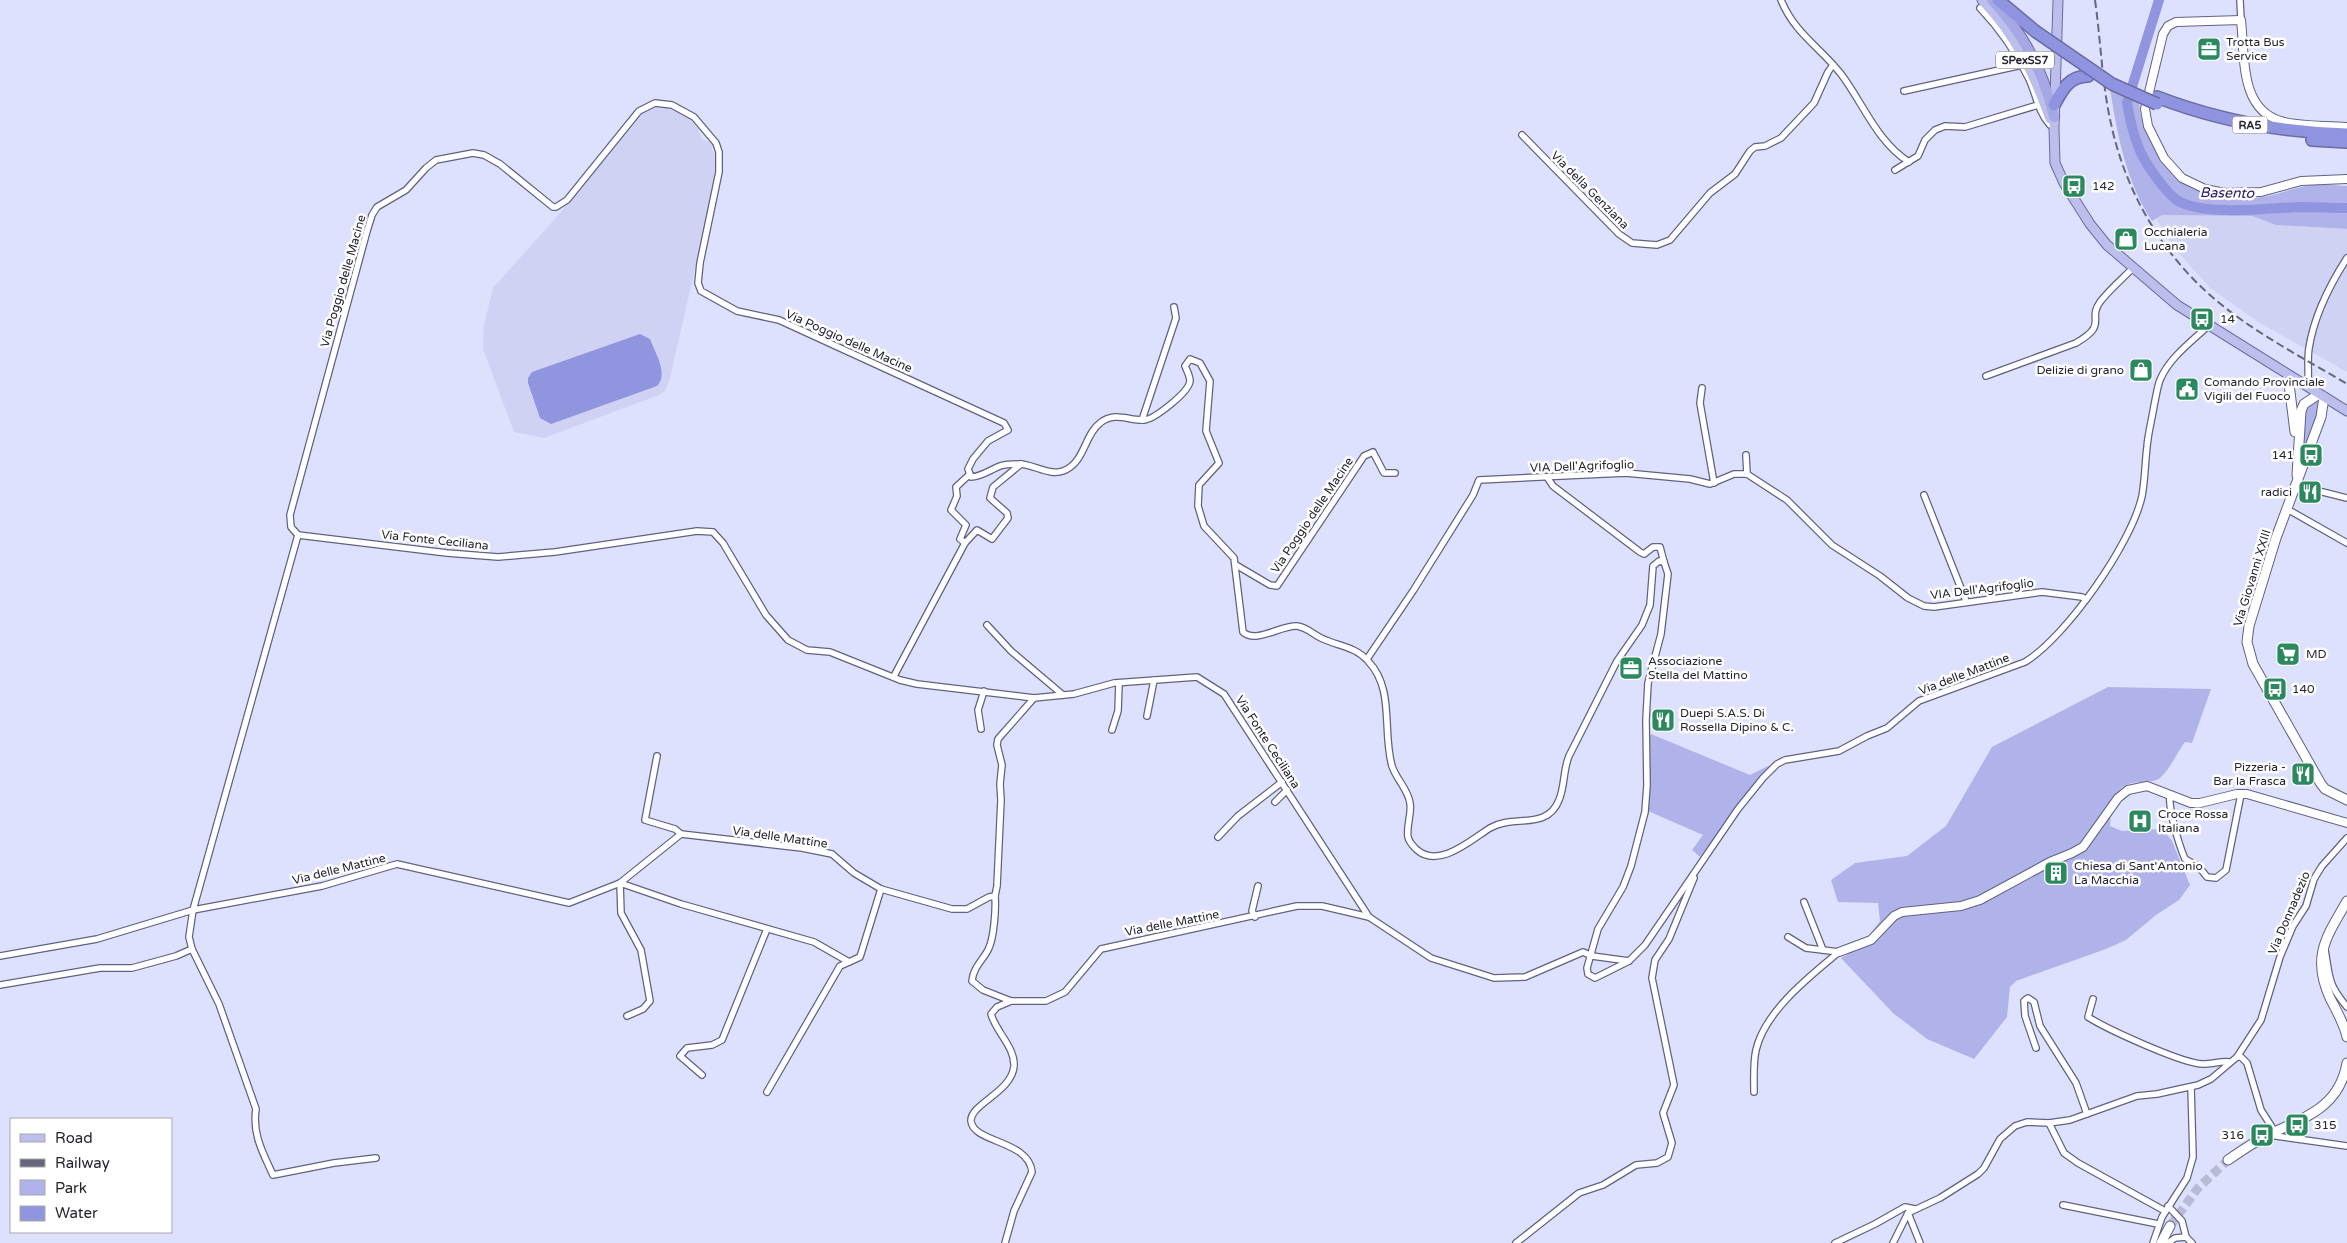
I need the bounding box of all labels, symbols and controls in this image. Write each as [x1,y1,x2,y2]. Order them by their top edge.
place label: Trotta Bus Service [2226,35,2285,63]
office icon: Trotta Bus Service [2196,36,2222,62]
road number: SPexSS7 [1996,52,2054,68]
road number: RA5 [2232,116,2268,134]
street label: Via della Genziana [1548,148,1632,232]
bus stop icon: 142 [2061,173,2087,199]
place label: 142 [2092,179,2115,193]
water label: Basento [2200,184,2256,202]
street label: Via Poggio delle Macine [317,213,369,349]
place label: Occhialeria Lucana [2144,225,2207,253]
shop icon: Occhialeria Lucana [2113,226,2139,252]
bus stop icon: 14 [2189,306,2215,332]
street label: Via Poggio delle Macine [784,307,915,375]
place label: 14 [2220,312,2236,326]
shop icon: Delizie di grano [2128,357,2154,383]
place label: Delizie di grano [2036,363,2124,377]
place label: Comando Provinciale Vigili del Fuoco [2204,375,2325,403]
public building icon: Comando Provinciale Vigili del Fuoco [2174,376,2200,402]
bus stop icon: 141 [2298,442,2324,468]
place label: 141 [2271,448,2294,462]
street label: Via Poggio delle Macine [1268,454,1356,576]
street label: VIA Dell'Agrifoglio [1530,457,1634,475]
restaurant icon: radici [2297,479,2323,505]
place label: radici [2261,485,2292,499]
street label: Via Fonte Ceciliana [381,527,489,553]
street label: Via Giovanni XXIII [2231,528,2273,628]
street label: VIA Dell'Agrifoglio [1929,576,2035,602]
supermarket icon: MD [2275,641,2301,667]
place label: MD [2306,647,2327,661]
street label: Via delle Mattine [1917,650,2011,698]
place label: Associazione Stella del Mattino [1648,654,1748,682]
office icon: Associazione Stella del Mattino [1618,655,1644,681]
bus stop icon: 140 [2262,676,2288,702]
place label: 140 [2292,682,2315,696]
street label: Via Fonte Ceciliana [1233,693,1303,791]
place label: Duepi S.A.S. Di Rossella Dipino & C. [1680,706,1794,734]
restaurant icon: Duepi S.A.S. Di Rossella Dipino & C. [1650,707,1676,733]
place label: Pizzeria - Bar la Frasca [2213,760,2286,788]
restaurant icon: Pizzeria - Bar la Frasca [2290,761,2316,787]
place label: Croce Rossa Italiana [2158,807,2228,835]
hospital icon: Croce Rossa Italiana [2127,808,2153,834]
street label: Via delle Mattine [732,823,829,851]
street label: Via delle Mattine [291,851,387,887]
place label: Chiesa di Sant'Antonio La Macchia [2074,859,2203,887]
building icon: Chiesa di Sant'Antonio La Macchia [2043,860,2069,886]
street label: Via Donnadezio [2265,869,2313,957]
street label: Via delle Mattine [1124,907,1221,939]
bus stop icon: 315 [2284,1112,2310,1138]
legend [10,1118,172,1233]
place label: 315 [2314,1118,2337,1132]
bus stop icon: 316 [2249,1122,2275,1148]
place label: 316 [2221,1128,2244,1142]
text: Road [55,1129,93,1147]
text: Railway [55,1154,110,1172]
text: Park [55,1179,87,1197]
text: Water [55,1204,98,1222]

